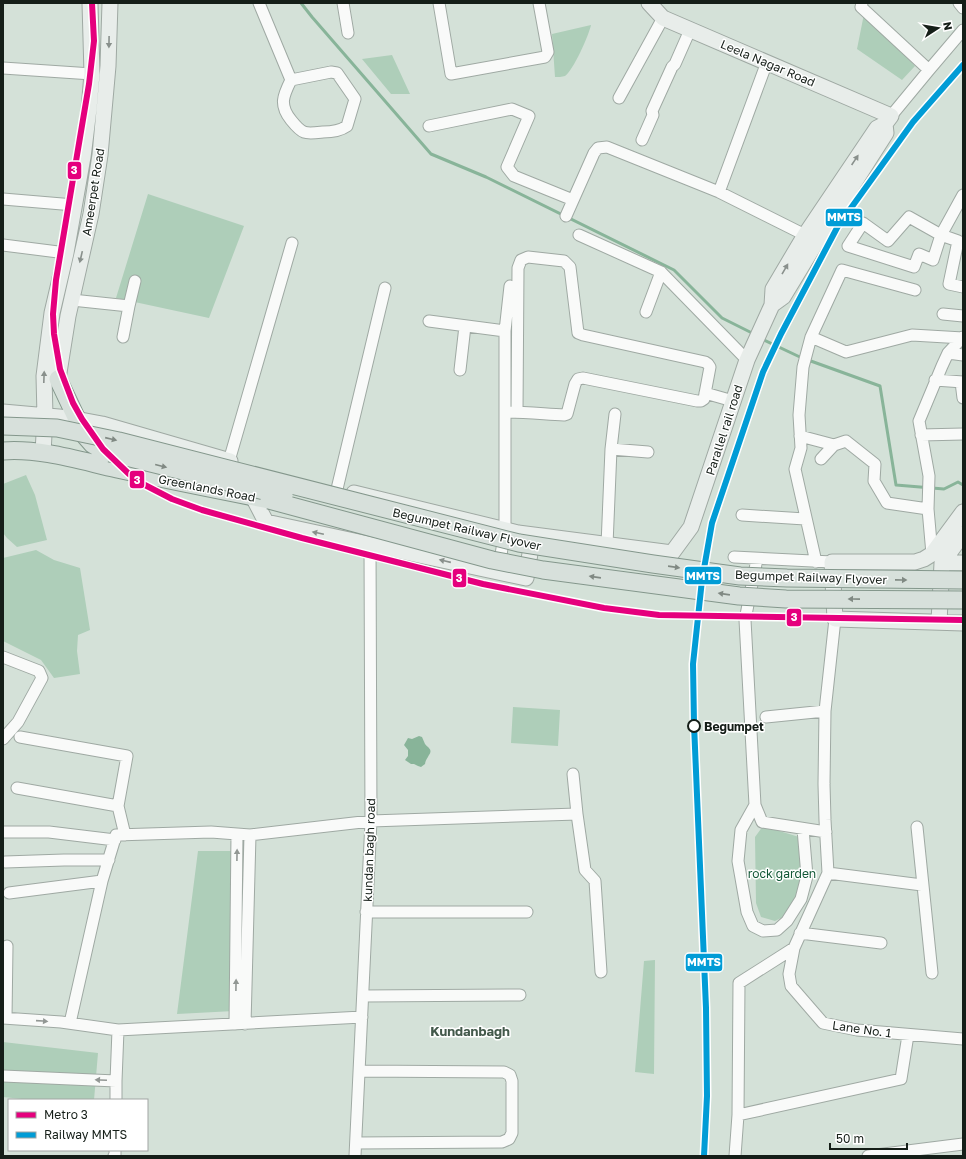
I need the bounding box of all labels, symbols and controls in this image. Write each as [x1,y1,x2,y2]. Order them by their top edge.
north arrow [918,8,958,48]
text: N [941,20,955,31]
one-way arrow [106,36,112,49]
street label: Leela Nagar Road [718,36,818,90]
street label: Ameerpet Road [79,147,107,237]
one-way arrow [852,154,859,166]
line badge: 3 [67,161,82,180]
text: 3 [71,163,78,176]
line badge: MMTS [825,208,863,227]
text: MMTS [827,210,861,223]
one-way arrow [78,251,84,263]
one-way arrow [782,263,789,275]
one-way arrow [41,370,47,383]
street label: Parallel rail road [702,383,746,477]
one-way arrow [105,437,117,443]
one-way arrow [155,463,167,469]
line badge: 3 [129,470,145,489]
street label: Greenlands Road [157,471,257,505]
text: 3 [134,473,141,486]
street label: Begumpet Railway Flyover [391,505,543,553]
one-way arrow [311,530,324,536]
one-way arrow [438,557,451,563]
one-way arrow [668,564,680,570]
line badge: MMTS [684,566,722,585]
street label: Begumpet Railway Flyover [735,567,888,587]
line badge: 3 [452,568,467,588]
text: MMTS [686,569,720,582]
text: 3 [456,571,463,584]
one-way arrow [589,574,601,580]
one-way arrow [895,577,908,583]
one-way arrow [718,591,730,598]
one-way arrow [847,596,860,602]
line badge: 3 [786,608,802,627]
text: 3 [791,610,798,623]
marker: Begumpet [687,719,701,733]
place label: Begumpet [704,719,764,734]
street label: kundan bagh road [360,798,378,902]
one-way arrow [234,848,240,861]
park label: rock garden [748,866,816,881]
line badge: MMTS [685,953,723,972]
text: MMTS [687,955,721,968]
one-way arrow [232,979,239,991]
one-way arrow [36,1017,48,1024]
street label: Lane No. 1 [831,1017,893,1041]
district label: Kundanbagh [430,1023,510,1039]
one-way arrow [95,1077,107,1084]
legend [8,1099,148,1151]
text: Metro 3 [44,1107,88,1122]
scale bar [830,1125,907,1151]
text: Railway MMTS [44,1127,127,1142]
text: 50 m [836,1131,864,1146]

